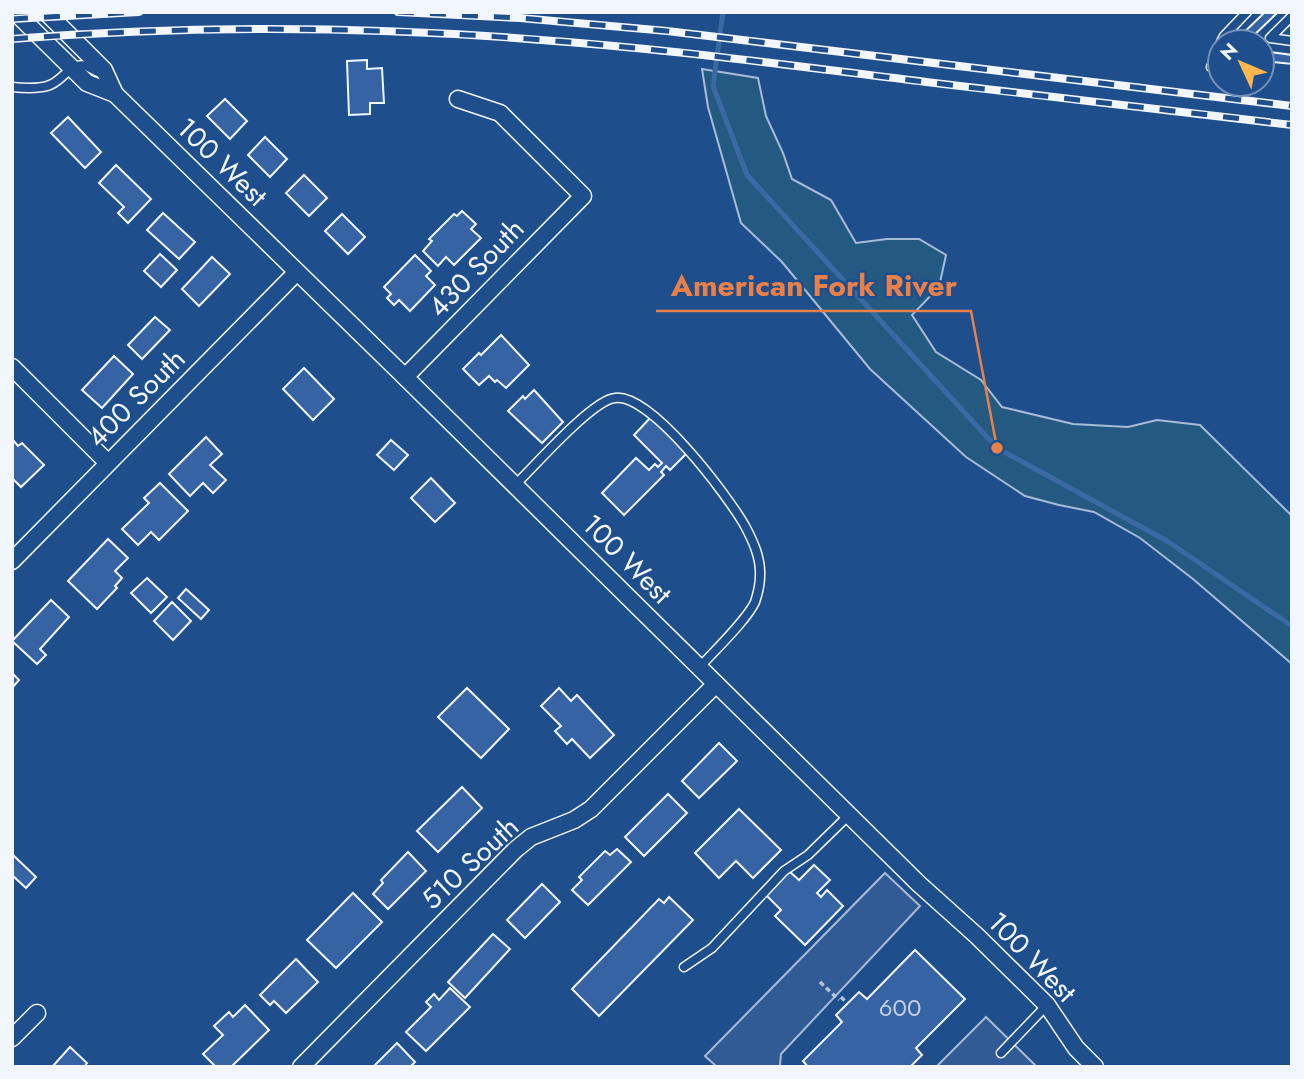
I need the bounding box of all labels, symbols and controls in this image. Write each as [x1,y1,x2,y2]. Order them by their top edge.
north arrow [1206,28,1276,98]
text: N [1214,37,1244,66]
street label: 100 West [167,108,277,216]
street label: 430 South [418,209,534,327]
callout: American Fork River [656,260,971,311]
text: American Fork River [670,264,958,307]
street label: 400 South [77,339,195,457]
street label: 100 West [573,505,681,613]
street label: 510 South [412,807,528,919]
street label: 100 West [978,902,1086,1012]
house number: 600 [879,990,921,1025]

